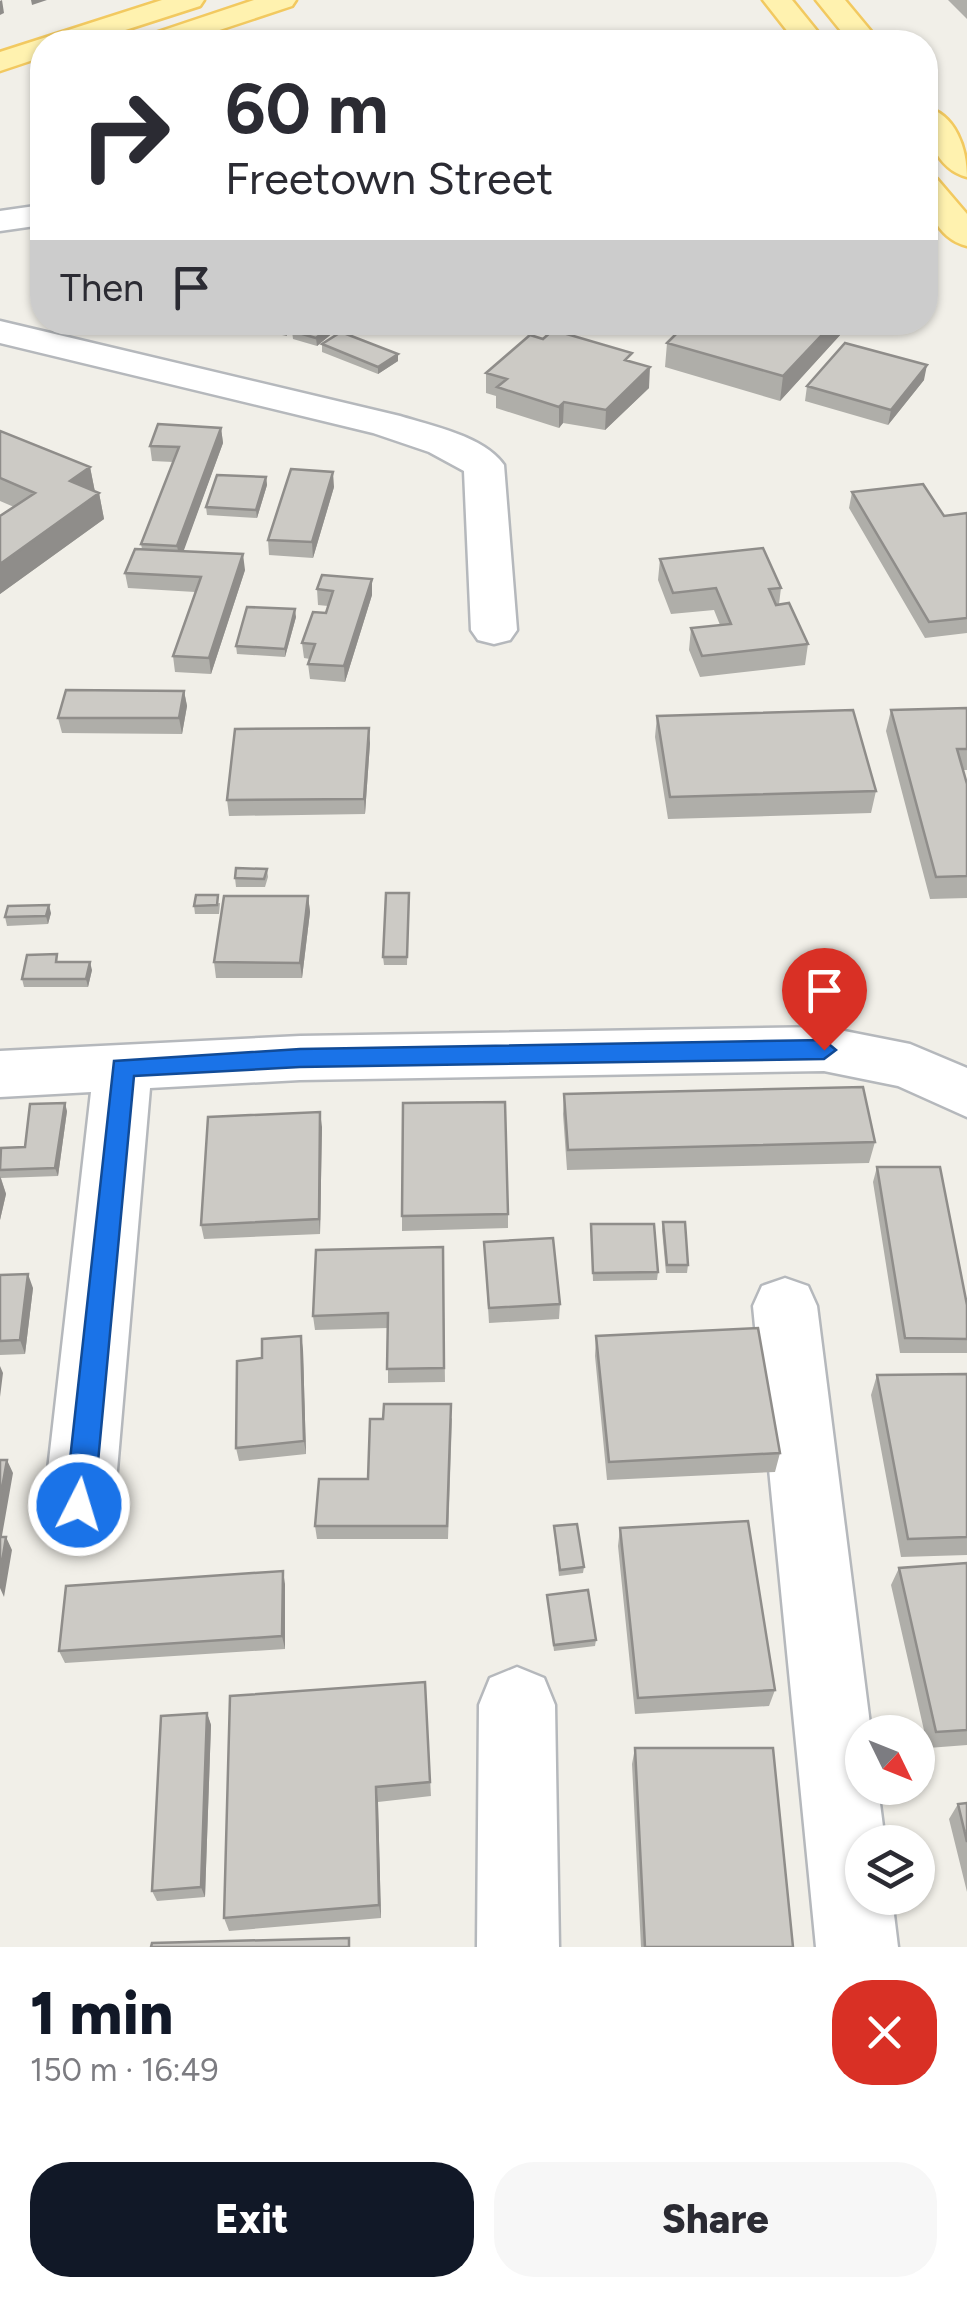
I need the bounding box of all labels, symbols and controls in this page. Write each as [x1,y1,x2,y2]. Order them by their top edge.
text: 60 m [225,66,389,151]
icon: right [60,70,190,200]
text: Freetown Street [225,151,553,205]
icon: arrive [164,260,219,315]
text: Then [60,265,144,311]
pin [782,948,867,1051]
icon: arrive [797,963,852,1018]
position arrow [27,1453,131,1557]
north arrow [845,1715,935,1805]
map controls [845,1715,935,1915]
button: layers [845,1825,935,1915]
text: 1 min [30,1977,173,2049]
button: close [832,1980,937,2085]
text: 150 m · 16:49 [30,2051,219,2089]
button: Exit [30,2162,474,2277]
button: Share [494,2162,937,2277]

